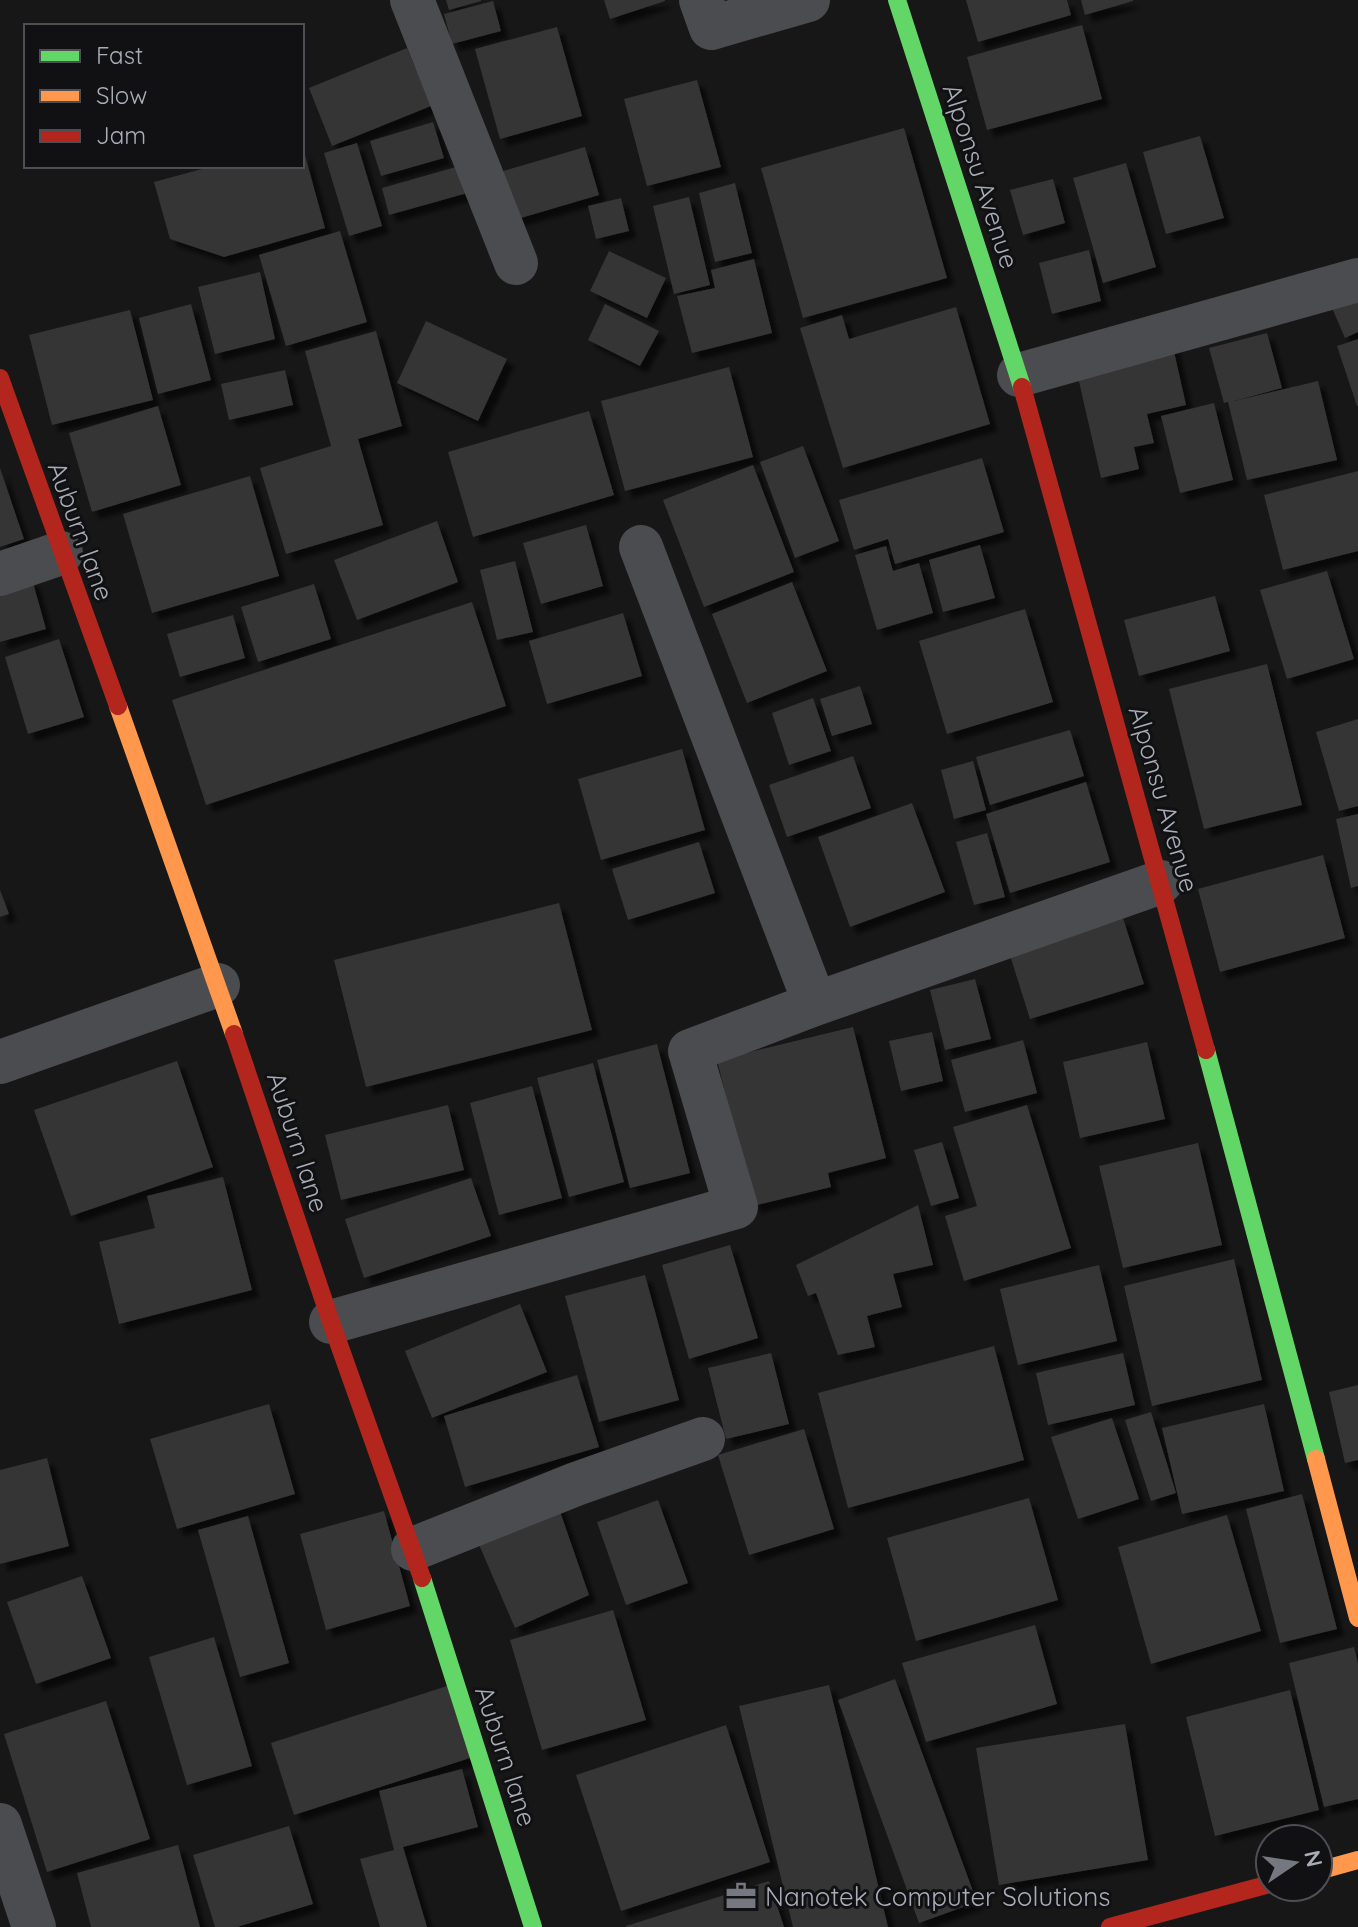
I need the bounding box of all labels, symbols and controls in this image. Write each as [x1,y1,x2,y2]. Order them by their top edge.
legend [24,24,304,168]
text: Fast [96,40,143,70]
street label: Alponsu Avenue [936,79,1026,273]
text: Slow [96,80,147,110]
text: Jam [96,120,146,150]
street label: Auburn lane [41,457,121,605]
street label: Alponsu Avenue [1122,702,1206,896]
street label: Auburn lane [260,1068,336,1216]
street label: Auburn lane [468,1682,544,1830]
north arrow [1254,1823,1334,1903]
text: N [1298,1847,1329,1870]
office icon: Nanotek Computer Solutions [724,1879,758,1913]
place label: Nanotek Computer Solutions [765,1880,1111,1913]

